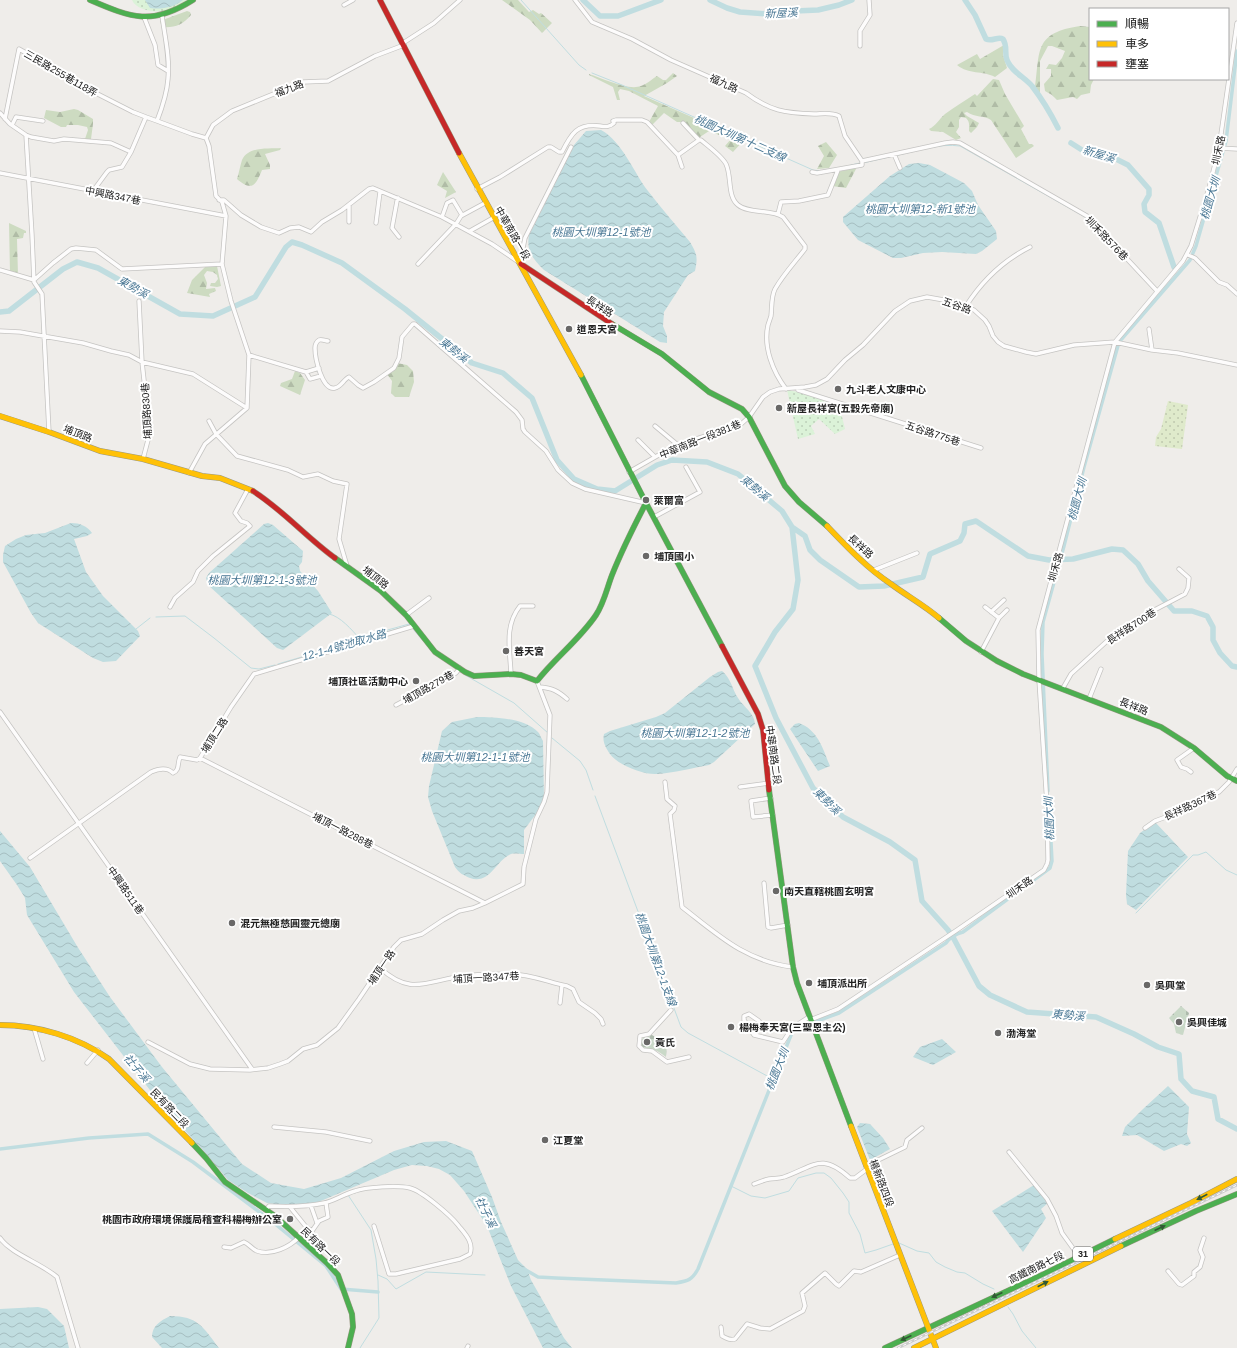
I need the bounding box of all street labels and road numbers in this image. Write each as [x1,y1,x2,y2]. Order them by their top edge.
street label: 三民路255巷118弄 [22,48,99,99]
street label: 福九路 [708,72,740,95]
street label: 福九路 [273,78,305,99]
street label: 圳禾路 [1210,134,1227,166]
street label: 中興路347巷 [84,185,142,206]
street label: 中華南路一段 [493,205,532,262]
street label: 圳禾路576巷 [1083,214,1130,263]
street label: 長祥路 [584,294,615,319]
street label: 五谷路 [941,295,973,316]
street label: 埔頂路830巷 [140,382,153,440]
street label: 中華南路一段381巷 [658,418,742,461]
street label: 五谷路775巷 [904,419,962,447]
street label: 埔頂路 [62,423,94,444]
street label: 長祥路 [846,532,875,561]
street label: 圳禾路 [1046,551,1065,583]
street label: 埔頂路 [360,564,391,591]
street label: 長祥路700巷 [1105,606,1158,646]
street label: 埔頂路279巷 [401,669,456,706]
street label: 長祥路 [1118,696,1150,717]
street label: 埔頂二路 [199,715,230,755]
street label: 中華南路二段 [764,725,783,786]
street label: 長祥路367巷 [1162,788,1218,822]
street label: 埔頂一路288巷 [311,810,375,850]
street label: 中興路511巷 [105,864,146,916]
street label: 圳禾路 [1004,874,1035,901]
street label: 埔頂一路 [366,948,397,987]
street label: 埔頂一路347巷 [452,970,520,985]
street label: 民有路二段 [148,1087,191,1130]
street label: 楊新路四段 [867,1158,896,1208]
street label: 民有路一段 [299,1225,342,1268]
road number: 31 [1073,1247,1093,1261]
street label: 高鐵南路七段 [1007,1249,1066,1286]

